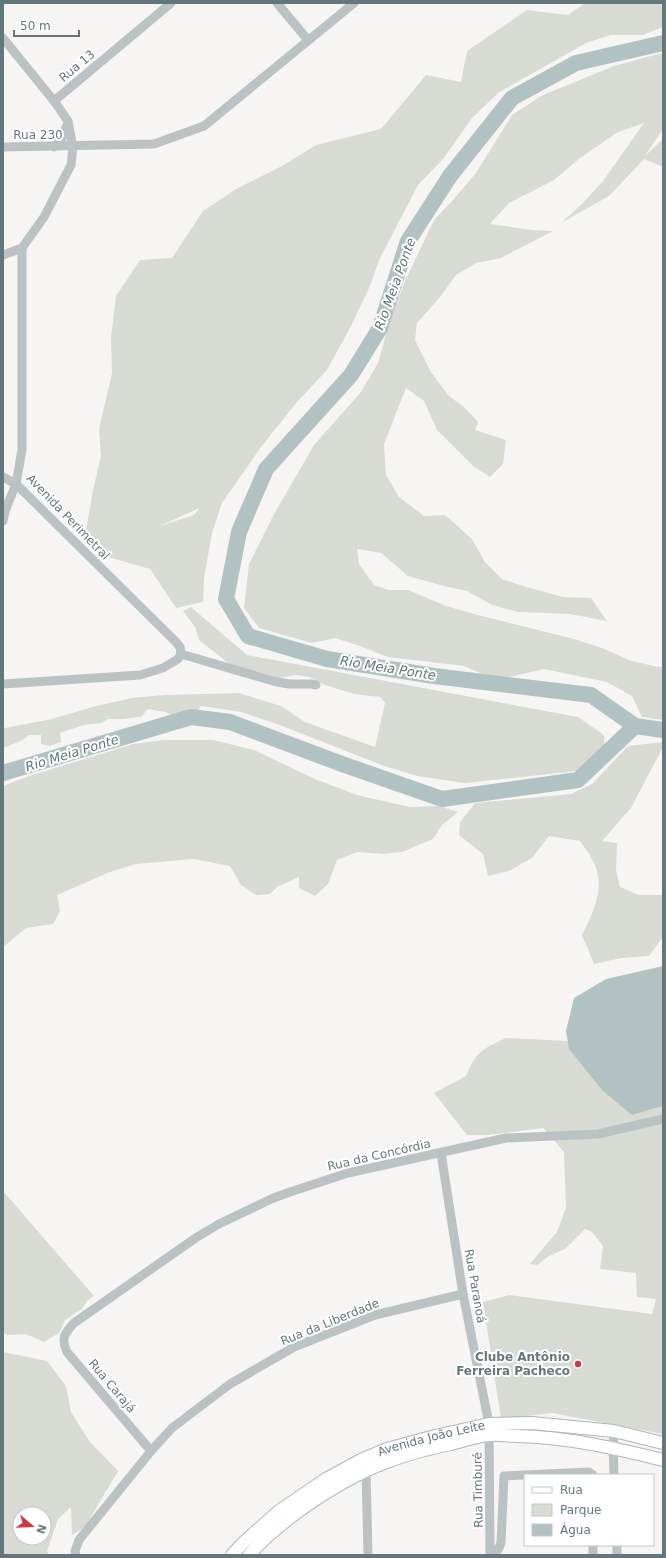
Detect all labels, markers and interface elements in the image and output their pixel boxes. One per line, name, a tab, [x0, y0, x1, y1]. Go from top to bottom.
scale bar	[14, 12, 79, 38]
text: 50 m	[20, 19, 51, 33]
street label: Rua 13	[56, 47, 98, 85]
street label: Rua 230	[13, 128, 63, 142]
water label: Rio Meia Ponte	[371, 236, 419, 332]
street label: Avenida Perimetral	[24, 471, 112, 563]
water label: Rio Meia Ponte	[339, 653, 437, 683]
water label: Rio Meia Ponte	[24, 732, 120, 774]
street label: Rua da Concórdia	[326, 1136, 432, 1174]
street label: Rua Paranoá	[462, 1248, 488, 1324]
street label: Rua da Liberdade	[279, 1296, 381, 1348]
place label: Clube Antônio Ferreira Pacheco	[456, 1350, 570, 1378]
street label: Rua Carajá	[86, 1356, 138, 1416]
marker: Clube Antônio Ferreira Pacheco	[573, 1359, 583, 1369]
street label: Avenida João Leite	[375, 1418, 486, 1459]
street label: Rua Timburé	[470, 1452, 486, 1528]
legend	[524, 1474, 654, 1546]
text: Rua	[560, 1483, 583, 1497]
text: Parque	[560, 1503, 601, 1517]
north arrow	[12, 1506, 52, 1546]
text: Água	[560, 1522, 591, 1537]
text: N	[33, 1523, 49, 1536]

